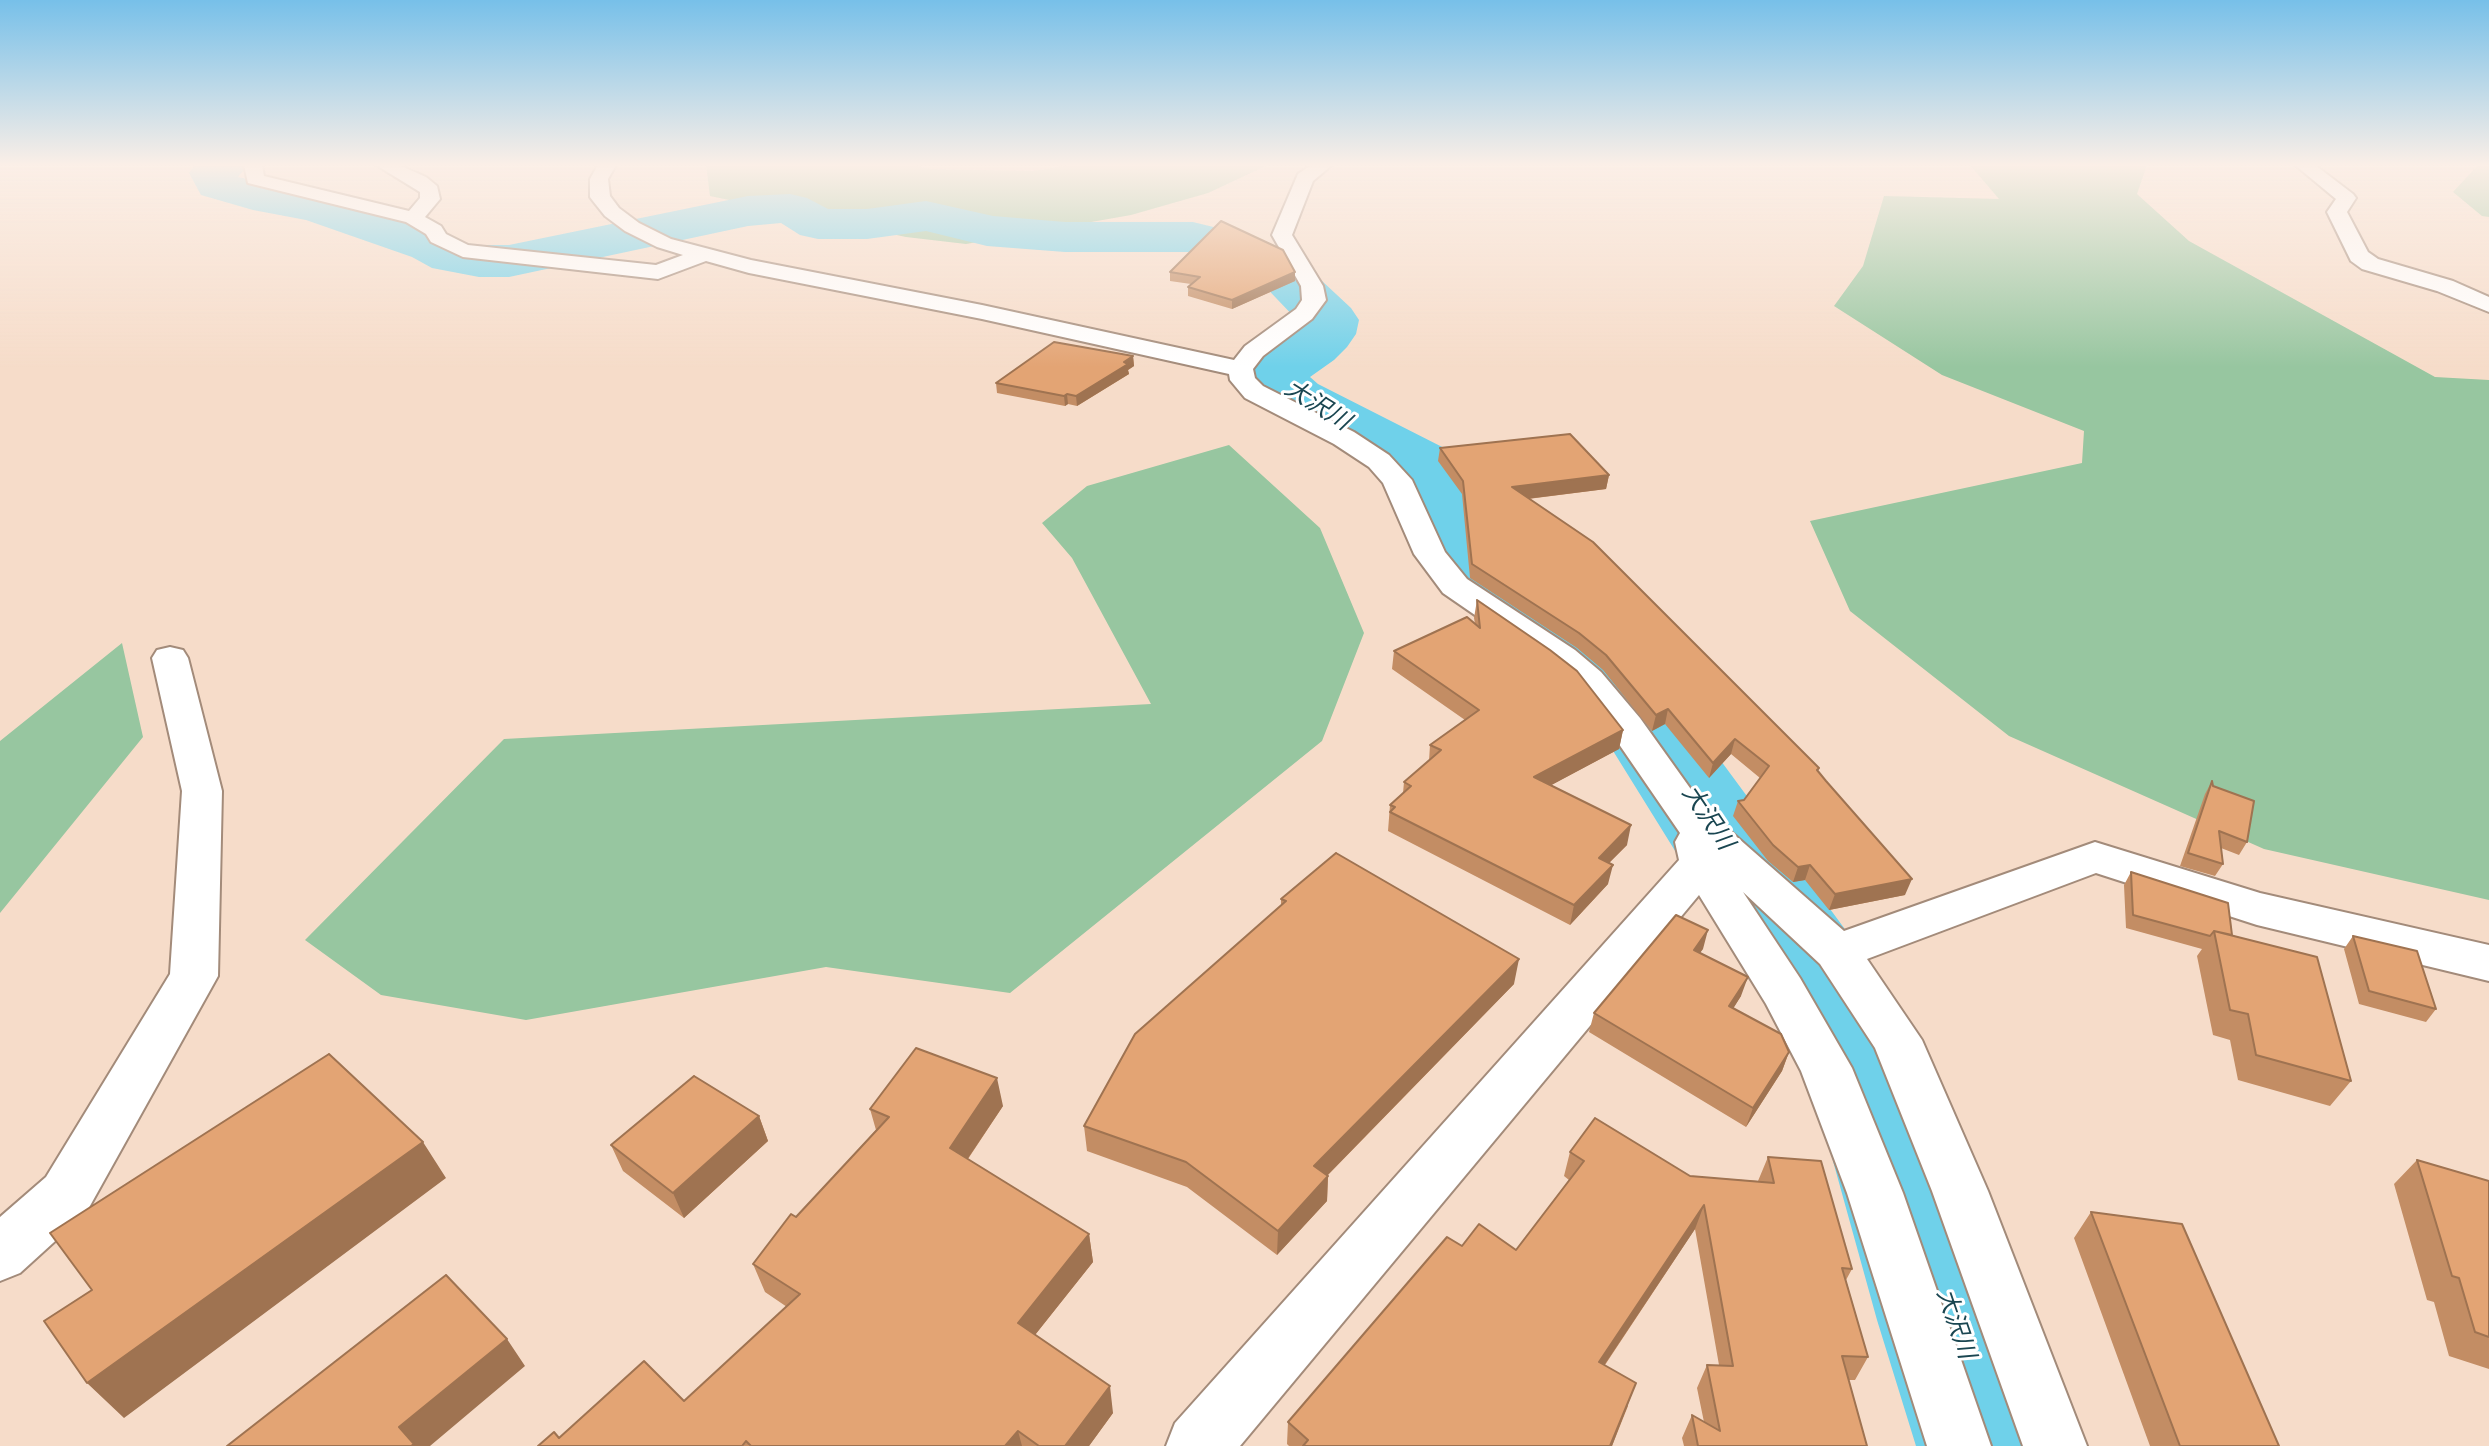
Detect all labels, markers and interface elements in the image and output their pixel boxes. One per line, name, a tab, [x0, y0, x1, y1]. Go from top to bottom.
water label: 大沢川	[1279, 375, 1355, 437]
water label: 大沢川	[1675, 780, 1739, 856]
water label: 大沢川	[1930, 1285, 1980, 1363]

